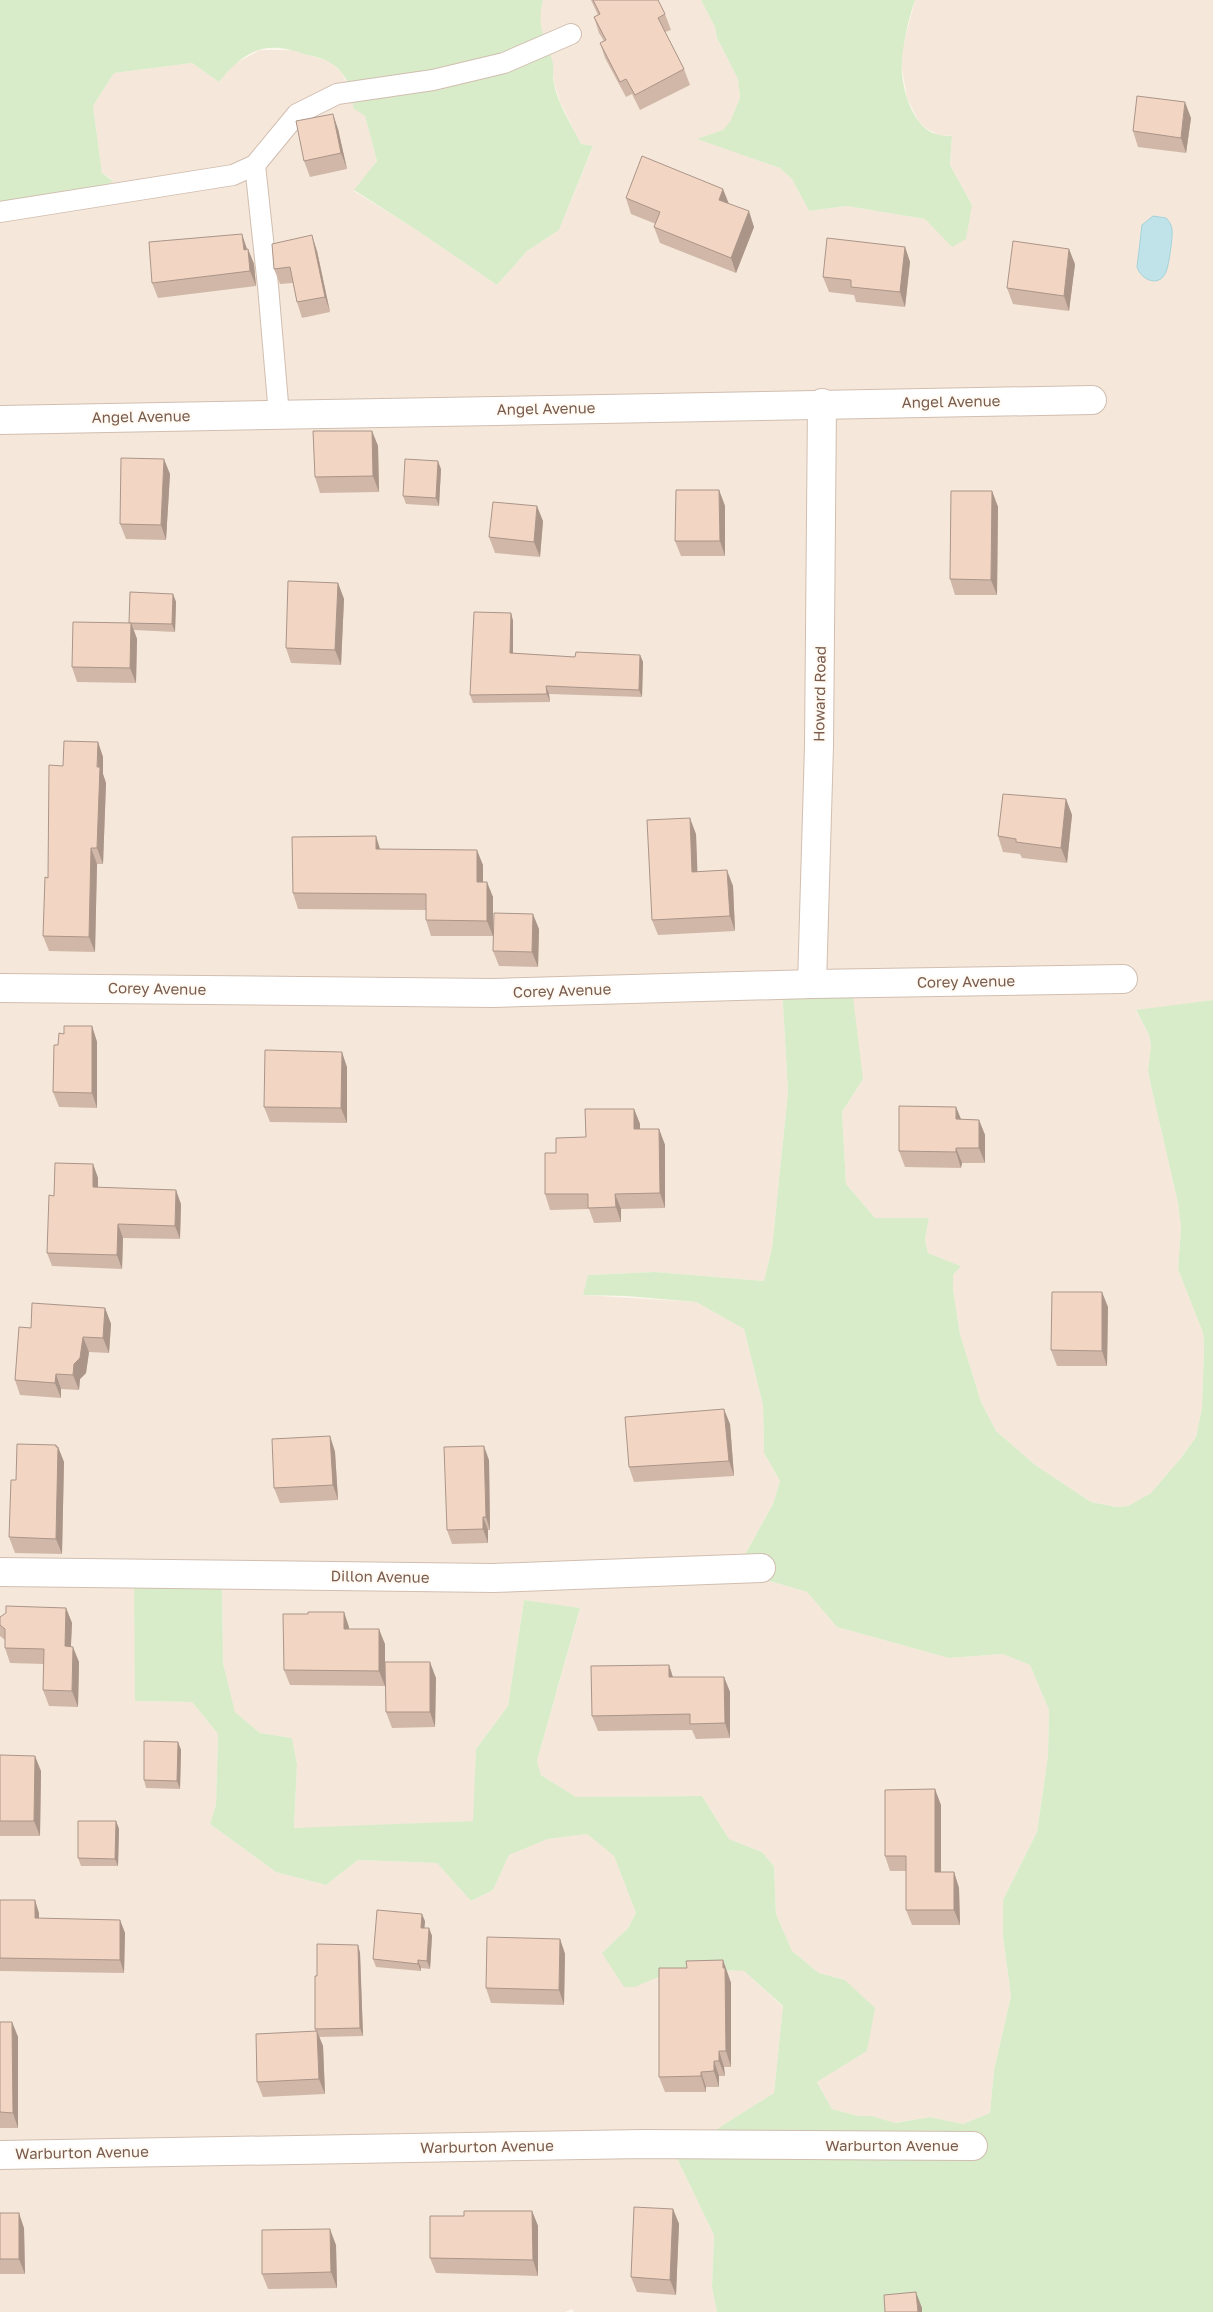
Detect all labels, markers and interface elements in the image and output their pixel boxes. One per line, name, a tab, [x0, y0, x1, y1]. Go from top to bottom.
street label: Angel Avenue	[901, 391, 1001, 411]
street label: Angel Avenue	[496, 398, 596, 418]
street label: Angel Avenue	[91, 406, 191, 426]
street label: Howard Road	[809, 646, 829, 742]
street label: Corey Avenue	[917, 971, 1016, 991]
street label: Corey Avenue	[108, 978, 207, 998]
street label: Corey Avenue	[512, 979, 612, 1001]
street label: Dillon Avenue	[330, 1566, 430, 1586]
street label: Warburton Avenue	[420, 2136, 554, 2156]
street label: Warburton Avenue	[825, 2136, 959, 2154]
street label: Warburton Avenue	[15, 2142, 149, 2162]

